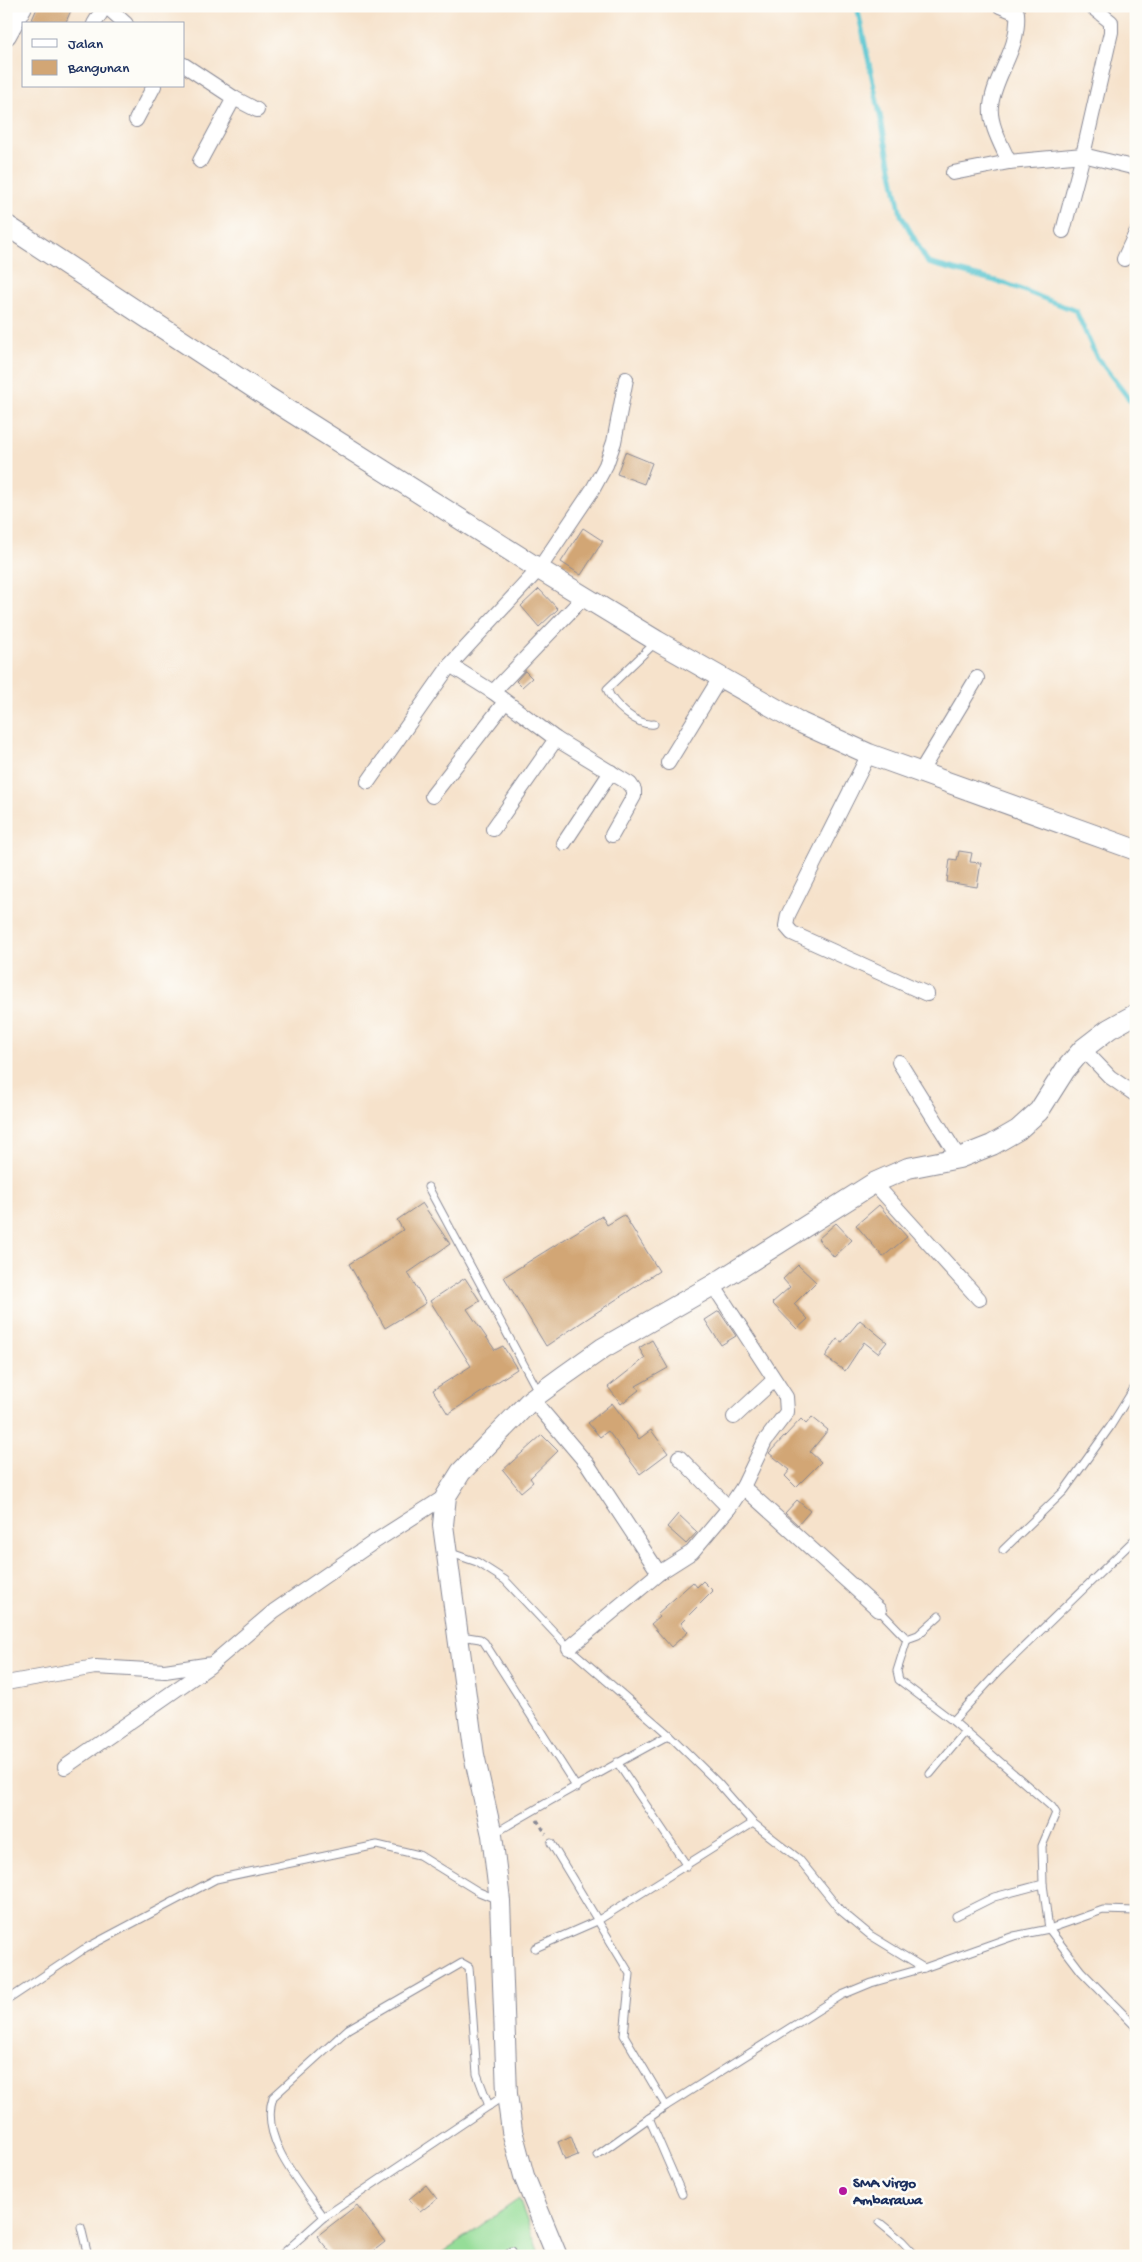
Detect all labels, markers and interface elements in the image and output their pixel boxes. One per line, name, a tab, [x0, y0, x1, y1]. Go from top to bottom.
legend	[22, 22, 185, 88]
text: Jalan	[68, 36, 103, 54]
text: Bangunan	[67, 60, 129, 78]
place label: SMA Virgo Ambarawa	[852, 2175, 923, 2210]
marker: SMA Virgo Ambarawa	[837, 2185, 849, 2197]

